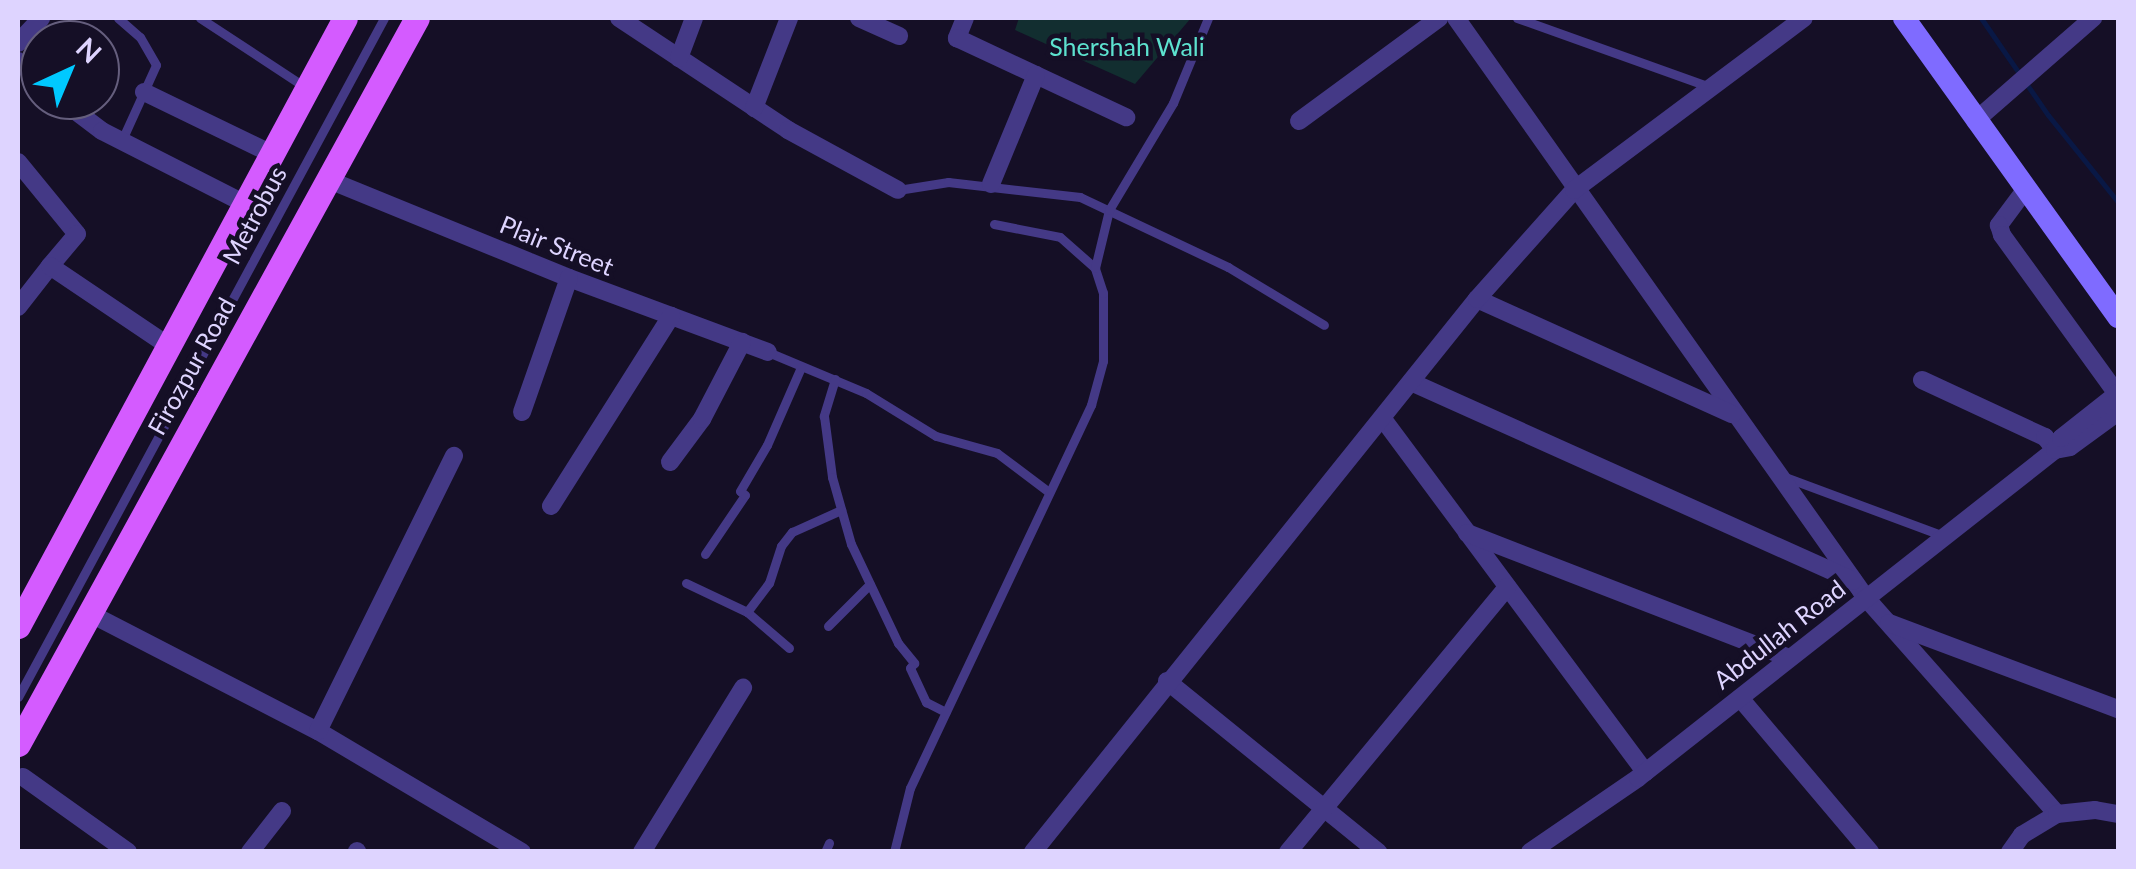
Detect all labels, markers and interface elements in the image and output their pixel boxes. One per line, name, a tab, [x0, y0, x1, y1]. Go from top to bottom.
north arrow	[20, 20, 120, 120]
text: N	[70, 30, 109, 70]
park label: Shershah Wali	[1049, 31, 1205, 61]
street label: Metrobus	[216, 161, 292, 269]
street label: Plair Street	[495, 209, 619, 281]
street label: Firozpur Road	[141, 292, 241, 440]
street label: Abdullah Road	[1707, 573, 1851, 695]

